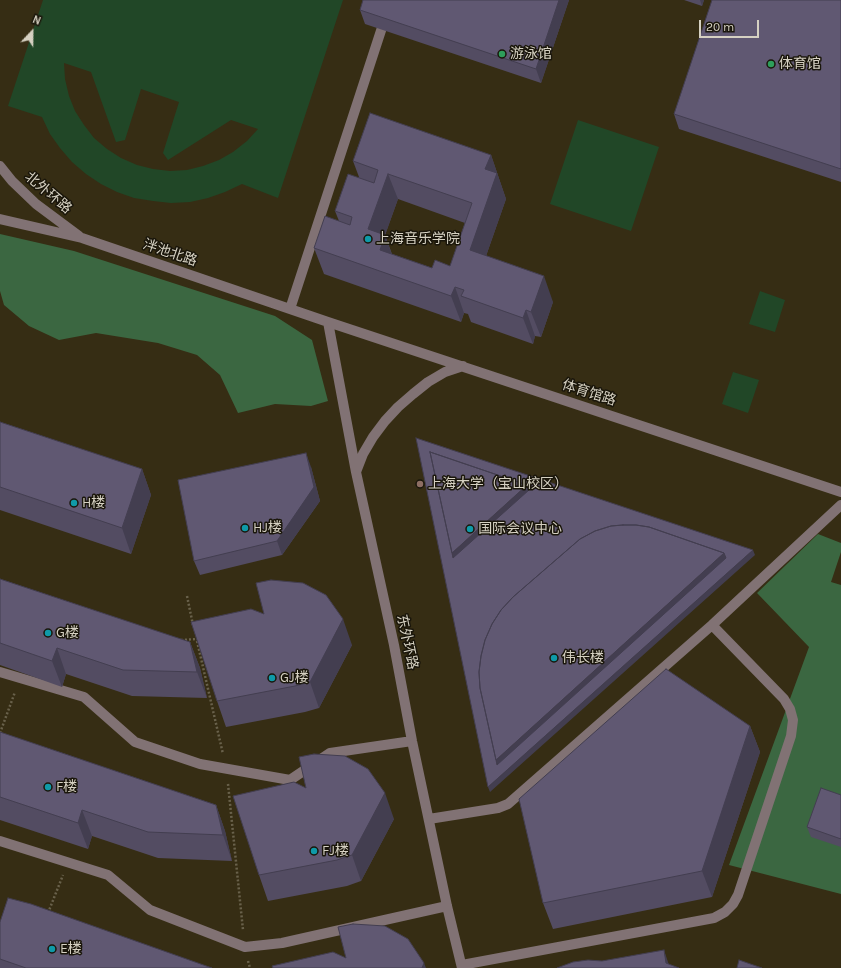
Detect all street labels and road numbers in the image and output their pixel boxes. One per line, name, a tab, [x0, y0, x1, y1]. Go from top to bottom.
street label: 北外环路	[21, 169, 75, 217]
street label: 泮池北路	[141, 236, 199, 270]
street label: 体育馆路	[560, 376, 618, 410]
street label: 东外环路	[393, 613, 421, 671]

